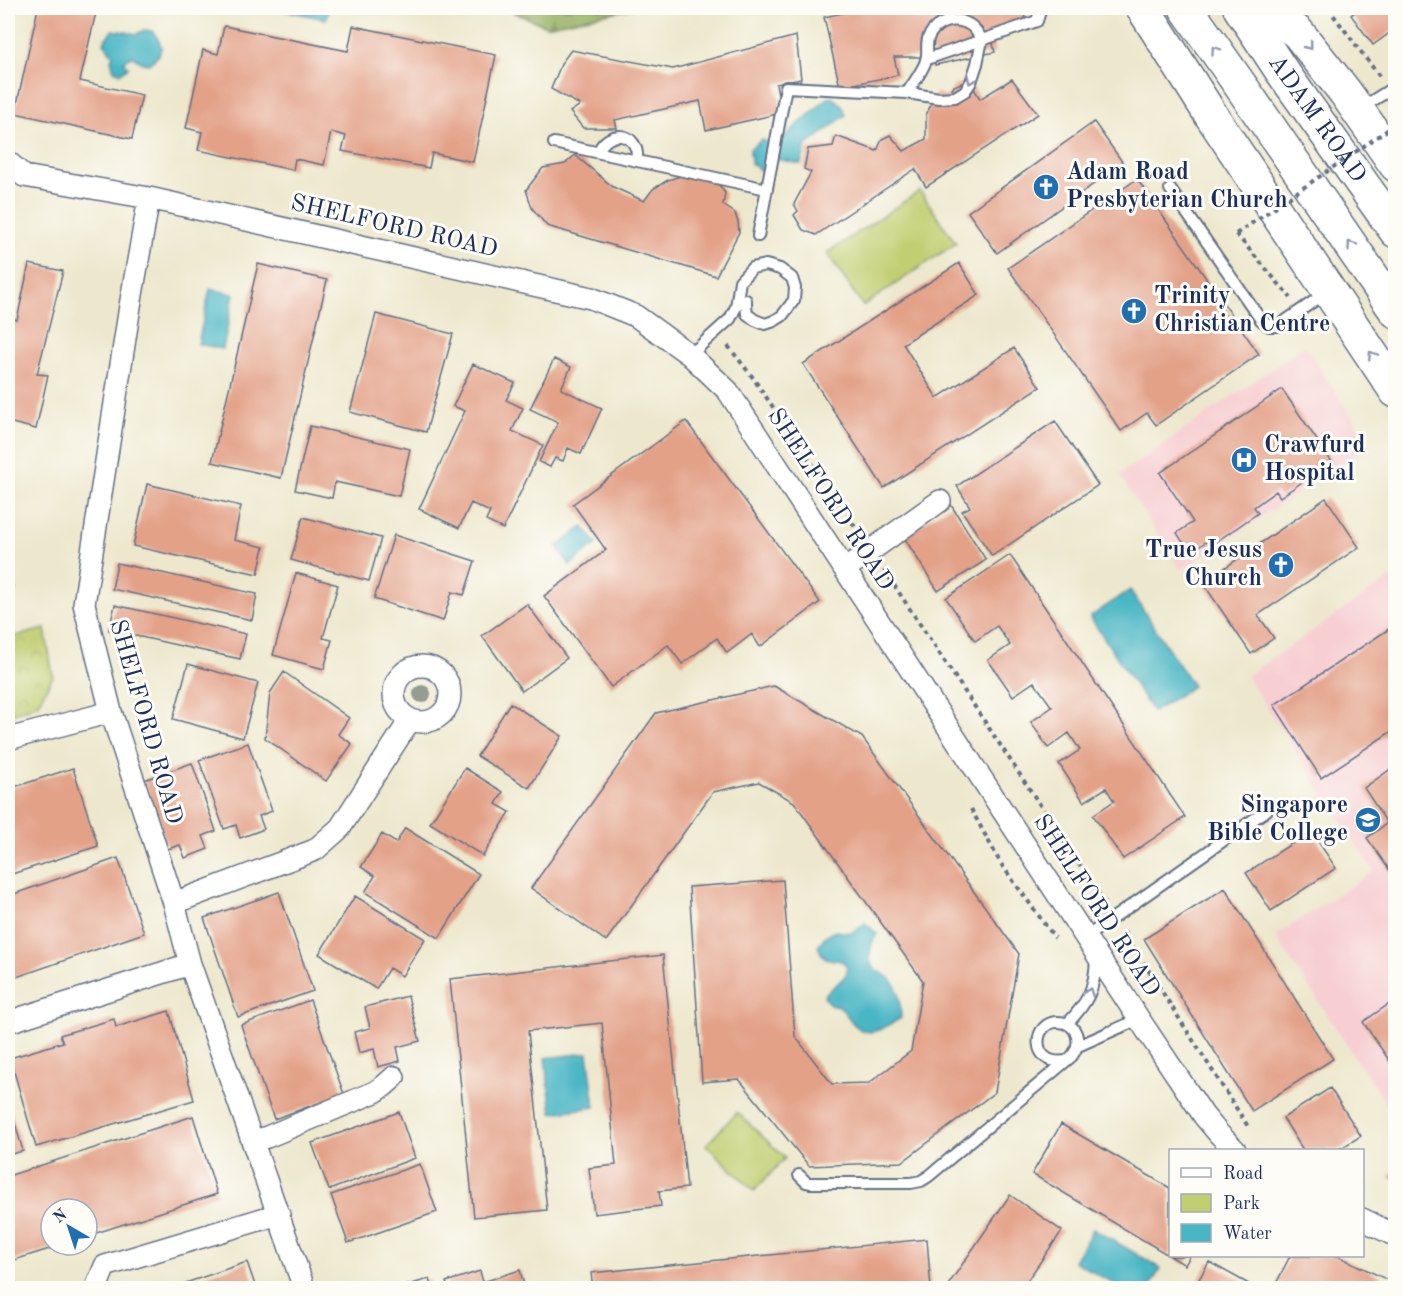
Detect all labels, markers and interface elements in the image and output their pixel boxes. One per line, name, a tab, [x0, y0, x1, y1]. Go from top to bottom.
one-way arrow	[1301, 40, 1312, 51]
one-way arrow	[1212, 45, 1223, 56]
street label: ADAM ROAD	[1263, 51, 1370, 188]
one-way arrow	[967, 73, 979, 84]
place label: Adam Road Presbyterian Church	[1066, 161, 1288, 213]
church icon: Adam Road Presbyterian Church	[1031, 172, 1061, 202]
street label: SHELFORD ROAD	[288, 191, 500, 263]
one-way arrow	[1347, 240, 1358, 251]
place label: Trinity Christian Centre	[1154, 285, 1330, 337]
church icon: Trinity Christian Centre	[1119, 296, 1149, 326]
one-way arrow	[1368, 351, 1379, 362]
street label: SHELFORD ROAD	[762, 405, 898, 595]
place label: Crawfurd Hospital	[1264, 434, 1366, 486]
hospital icon: Crawfurd Hospital	[1229, 445, 1259, 475]
place label: True Jesus Church	[1145, 539, 1262, 591]
church icon: True Jesus Church	[1266, 550, 1296, 580]
street label: SHELFORD ROAD	[104, 617, 186, 827]
place label: Singapore Bible College	[1207, 794, 1348, 846]
school or university icon: Singapore Bible College	[1353, 805, 1383, 835]
street label: SHELFORD ROAD	[1028, 811, 1164, 1001]
one-way arrow	[1082, 987, 1095, 997]
legend	[1169, 1149, 1364, 1257]
text: Road	[1223, 1165, 1263, 1183]
text: Park	[1223, 1195, 1260, 1213]
north arrow	[39, 1197, 99, 1257]
text: N	[51, 1206, 71, 1227]
text: Water	[1223, 1225, 1272, 1243]

